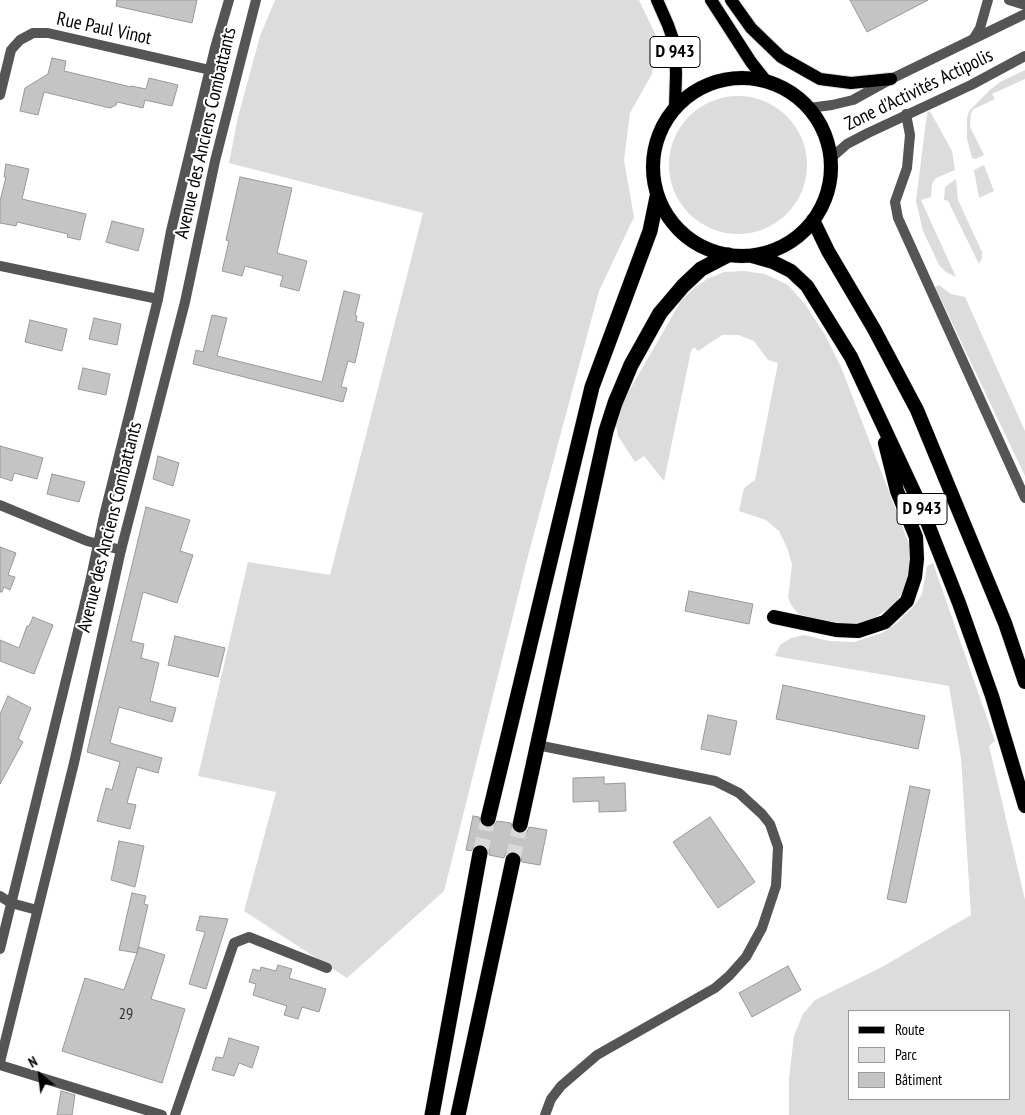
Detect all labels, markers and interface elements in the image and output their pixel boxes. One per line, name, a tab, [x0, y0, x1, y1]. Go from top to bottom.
street label: Rue Paul Vinot	[55, 8, 153, 50]
street label: Avenue des Anciens Combattants	[171, 25, 241, 241]
road number: D 943	[650, 36, 700, 68]
street label: Zone d'Activités Actipolis	[841, 44, 997, 136]
street label: Avenue des Anciens Combattants	[73, 419, 147, 635]
road number: D 943	[897, 494, 947, 524]
house number: 29	[119, 1004, 133, 1024]
legend	[848, 1010, 1010, 1100]
text: Route	[895, 1020, 925, 1039]
text: Parc	[895, 1045, 917, 1064]
north arrow	[15, 1050, 65, 1100]
text: N	[25, 1052, 40, 1072]
text: Bâtiment	[895, 1070, 942, 1089]

